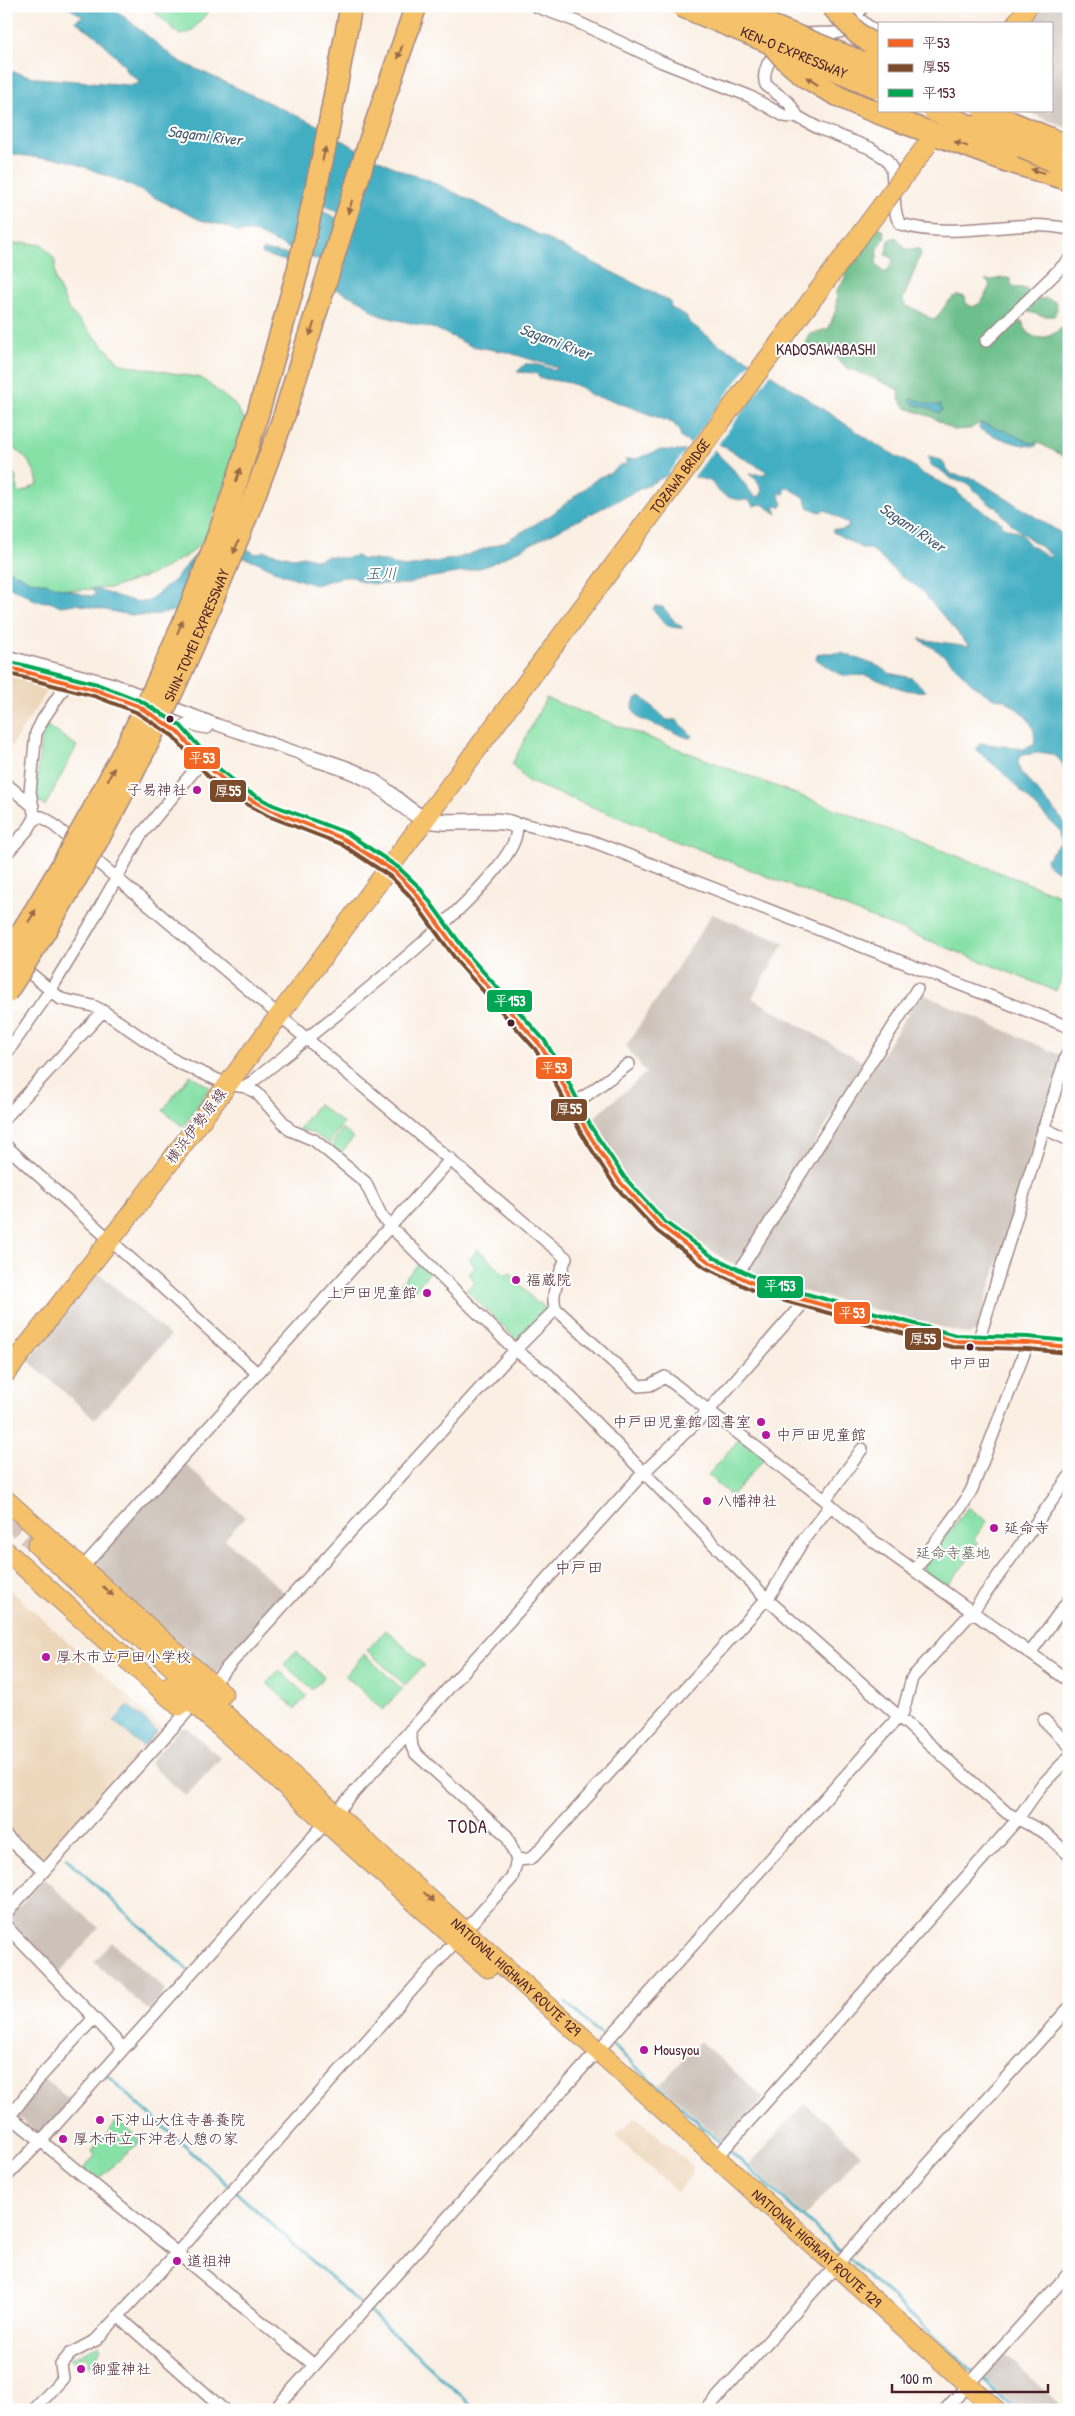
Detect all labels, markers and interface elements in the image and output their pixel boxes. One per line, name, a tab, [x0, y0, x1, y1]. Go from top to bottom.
street label: KEN-O EXPRESSWAY	[737, 21, 851, 84]
legend	[878, 22, 1052, 112]
text: 平53	[922, 32, 950, 53]
one-way arrow	[396, 45, 403, 60]
text: 厚55	[922, 56, 950, 77]
one-way arrow	[805, 76, 819, 86]
text: 平153	[922, 82, 956, 103]
water label: Sagami River	[166, 120, 245, 151]
one-way arrow	[953, 140, 968, 148]
one-way arrow	[320, 146, 328, 161]
one-way arrow	[1030, 167, 1045, 175]
one-way arrow	[345, 200, 353, 215]
water label: Sagami River	[517, 317, 597, 365]
one-way arrow	[308, 322, 316, 337]
district label: KADOSAWABASHI	[776, 338, 876, 360]
street label: TOZAWA BRIDGE	[645, 434, 715, 518]
one-way arrow	[235, 467, 243, 482]
water label: Sagami River	[876, 497, 952, 558]
one-way arrow	[232, 540, 240, 555]
water label: 玉川	[365, 562, 397, 584]
street label: SHIN-TOMEI EXPRESSWAY	[158, 565, 235, 705]
one-way arrow	[177, 620, 185, 634]
unlabelled marker	[165, 714, 175, 724]
line badge: 平53	[183, 746, 221, 770]
text: 平53	[189, 748, 216, 767]
one-way arrow	[107, 767, 115, 781]
place label: 子易神社	[127, 779, 187, 800]
line badge: 厚55	[209, 779, 247, 803]
text: 厚55	[215, 781, 241, 800]
marker: 子易神社	[191, 784, 203, 796]
one-way arrow	[27, 909, 36, 922]
line badge: 平153	[486, 989, 533, 1013]
text: 平153	[494, 991, 526, 1010]
unlabelled marker	[506, 1018, 516, 1028]
line badge: 平53	[535, 1056, 573, 1080]
text: 平53	[541, 1058, 568, 1077]
street label: 横浜伊勢原線	[160, 1083, 231, 1168]
line badge: 厚55	[550, 1098, 588, 1122]
text: 厚55	[556, 1099, 582, 1118]
place label: 福蔵院	[526, 1269, 571, 1290]
marker: 福蔵院	[510, 1274, 522, 1286]
line badge: 平153	[756, 1275, 804, 1299]
text: 平153	[764, 1276, 796, 1295]
place label: 上戸田児童館	[327, 1282, 417, 1303]
marker: 上戸田児童館	[421, 1287, 433, 1299]
line badge: 平53	[833, 1301, 871, 1325]
text: 平53	[839, 1303, 866, 1322]
line badge: 厚55	[904, 1327, 942, 1351]
text: 厚55	[910, 1329, 936, 1348]
marker: 中戸田	[965, 1342, 975, 1352]
place label: 中戸田	[949, 1353, 991, 1372]
place label: 中戸田児童館 図書室	[613, 1411, 751, 1432]
marker: 中戸田児童館 図書室	[755, 1416, 767, 1428]
place label: 中戸田児童館	[776, 1424, 866, 1445]
marker: 中戸田児童館	[760, 1429, 772, 1441]
place label: 八幡神社	[717, 1490, 777, 1511]
marker: 八幡神社	[701, 1495, 713, 1507]
place label: 延命寺	[1004, 1517, 1049, 1538]
marker: 延命寺	[988, 1522, 1000, 1534]
park label: 延命寺墓地	[915, 1542, 991, 1563]
district label: 中戸田	[555, 1556, 603, 1578]
one-way arrow	[101, 1585, 113, 1597]
place label: 厚木市立戸田小学校	[56, 1646, 191, 1667]
marker: 厚木市立戸田小学校	[40, 1651, 52, 1663]
district label: TODA	[448, 1814, 488, 1839]
one-way arrow	[423, 1891, 435, 1903]
street label: NATIONAL HIGHWAY ROUTE 129	[447, 1912, 586, 2041]
place label: Mousyou	[654, 2039, 699, 2060]
marker: Mousyou	[638, 2044, 650, 2056]
place label: 下沖山大住寺善養院	[110, 2109, 245, 2130]
marker: 下沖山大住寺善養院	[94, 2114, 106, 2126]
place label: 厚木市立下沖老人憩の家	[73, 2128, 238, 2149]
marker: 厚木市立下沖老人憩の家	[57, 2133, 69, 2145]
street label: NATIONAL HIGHWAY ROUTE 129	[747, 2184, 887, 2312]
place label: 道祖神	[187, 2250, 232, 2271]
marker: 道祖神	[171, 2255, 183, 2267]
place label: 御霊神社	[91, 2358, 151, 2379]
scale bar	[892, 2361, 1049, 2393]
marker: 御霊神社	[75, 2363, 87, 2375]
text: 100 m	[900, 2368, 933, 2389]

